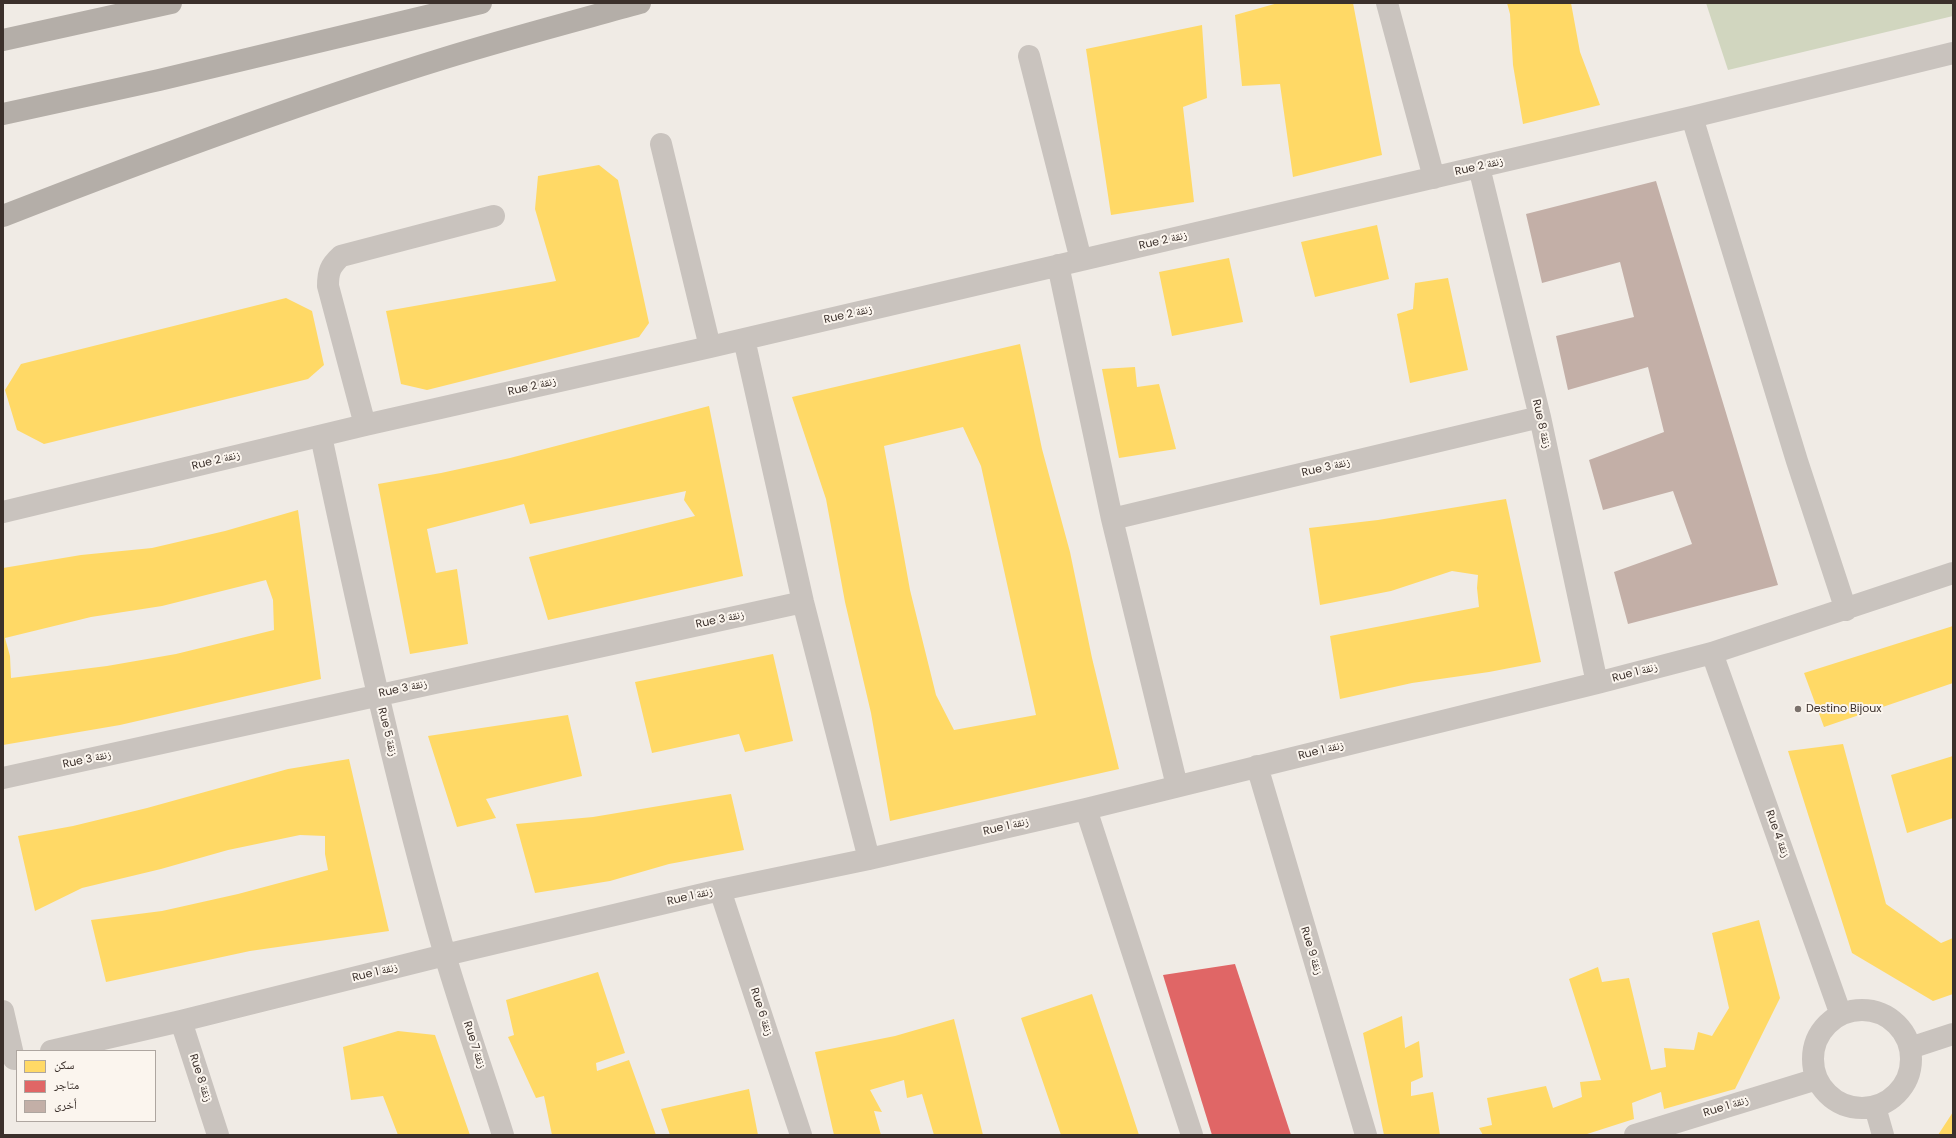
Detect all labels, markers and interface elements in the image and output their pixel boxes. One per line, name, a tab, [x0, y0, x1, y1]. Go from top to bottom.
street label: Rue 2 زنقة	[1454, 155, 1504, 179]
street label: Rue 2 زنقة	[1138, 229, 1188, 253]
street label: Rue 2 زنقة	[823, 303, 873, 327]
street label: Rue 2 زنقة	[507, 375, 557, 399]
street label: Rue 8 زنقة	[1529, 398, 1553, 450]
street label: Rue 2 زنقة	[191, 449, 241, 473]
street label: Rue 3 زنقة	[1300, 456, 1352, 480]
street label: Rue 3 زنقة	[694, 608, 746, 632]
street label: Rue 1 زنقة	[1611, 661, 1659, 685]
street label: Rue 3 زنقة	[377, 677, 429, 701]
place label: Destino Bijoux	[1806, 702, 1882, 716]
marker: Destino Bijoux	[1793, 704, 1803, 714]
street label: Rue 5 زنقة	[375, 706, 399, 758]
street label: Rue 1 زنقة	[1297, 739, 1345, 763]
street label: Rue 3 زنقة	[61, 748, 113, 772]
street label: Rue 4 زنقة	[1762, 808, 1792, 860]
street label: Rue 1 زنقة	[982, 815, 1030, 839]
street label: Rue 1 زنقة	[666, 885, 714, 909]
street label: Rue 9 زنقة	[1297, 925, 1325, 977]
street label: Rue 1 زنقة	[351, 961, 399, 985]
street label: Rue 6 زنقة	[747, 986, 775, 1038]
street label: Rue 7 زنقة	[460, 1020, 488, 1070]
legend	[16, 1050, 156, 1122]
street label: Rue 8 زنقة	[186, 1052, 214, 1104]
text: سكن	[54, 1056, 74, 1073]
text: متاجر	[54, 1076, 79, 1093]
street label: Rue 1 زنقة	[1702, 1094, 1750, 1120]
text: أخرى	[54, 1096, 77, 1113]

